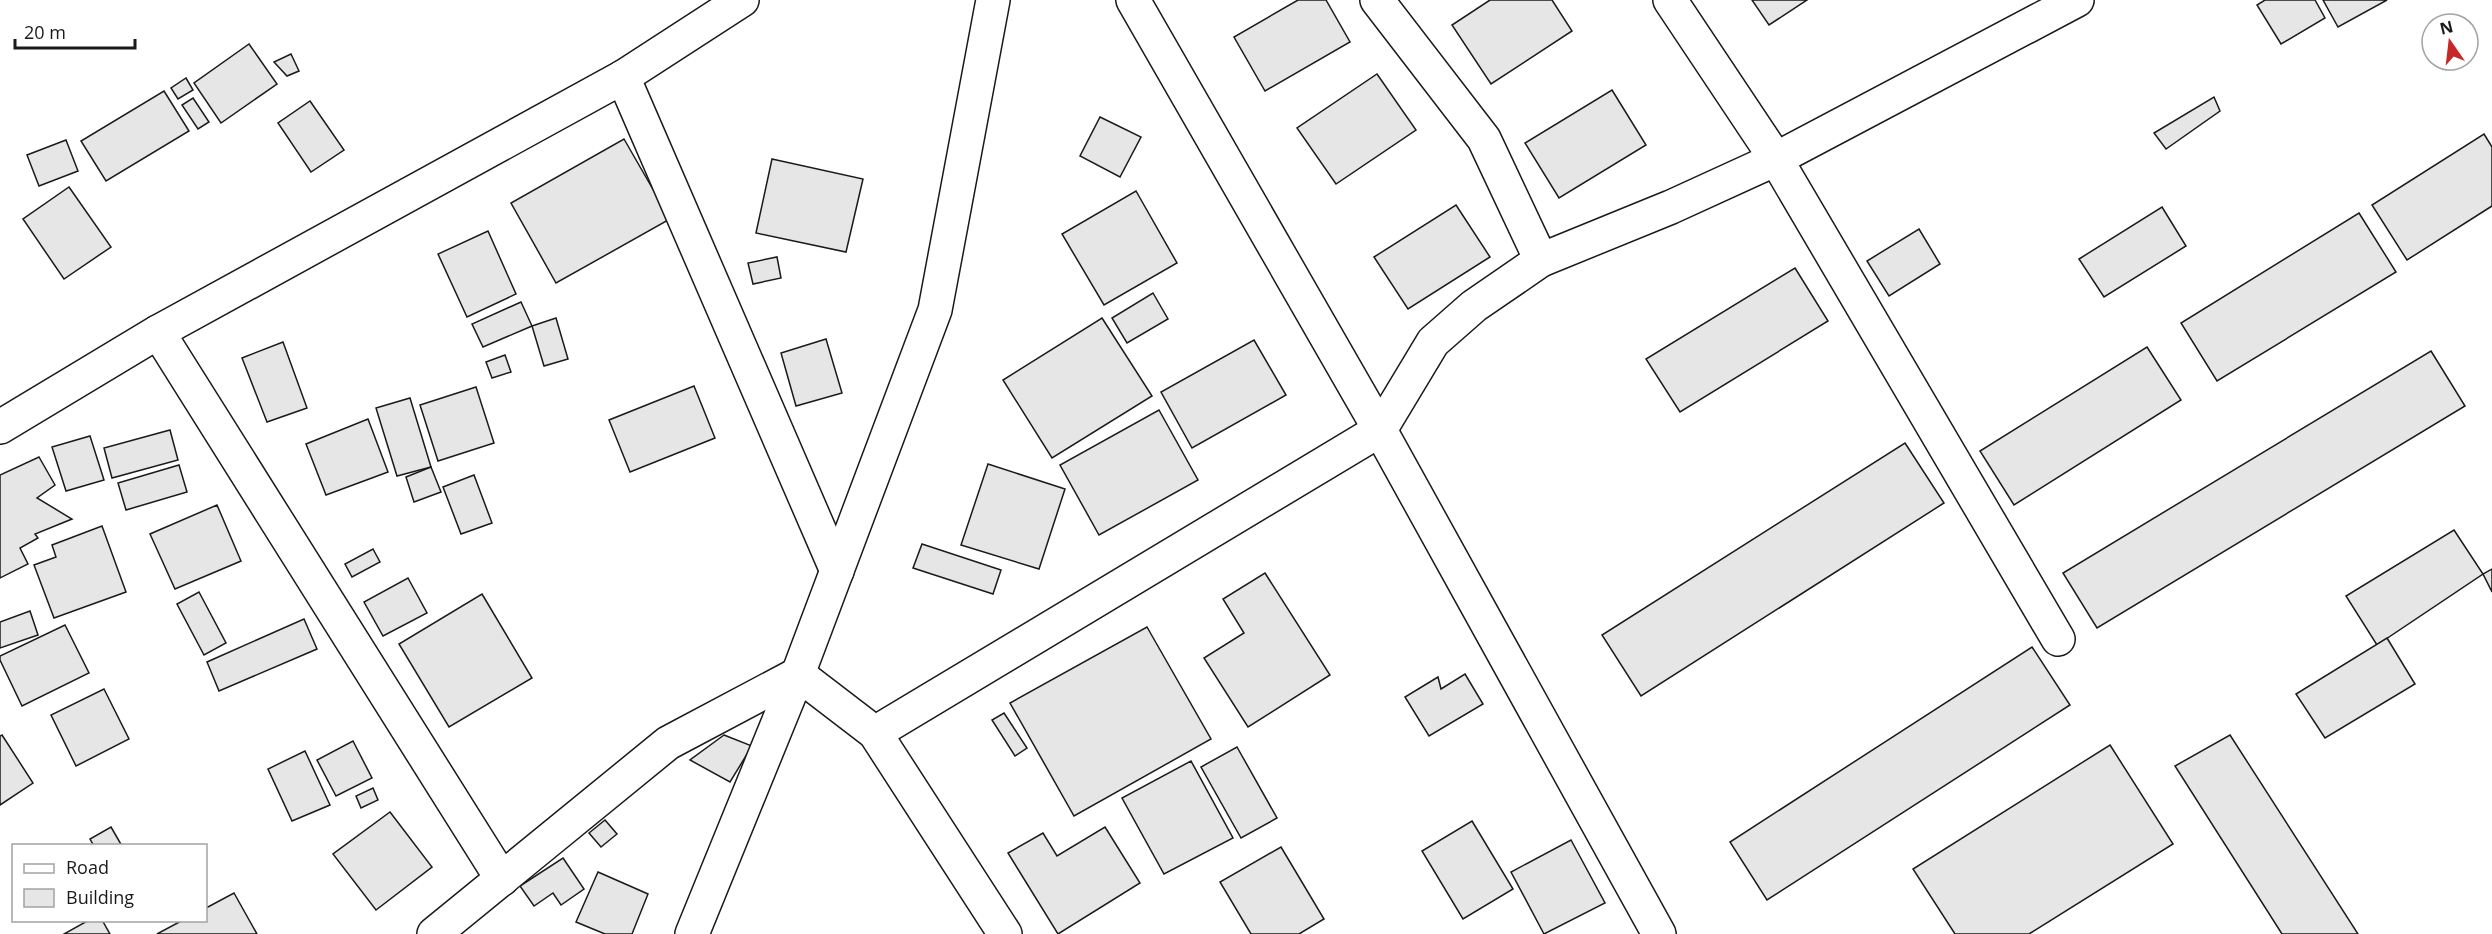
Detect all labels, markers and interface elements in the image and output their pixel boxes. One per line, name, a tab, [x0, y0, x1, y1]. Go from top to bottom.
scale bar	[15, 12, 135, 50]
north arrow	[2420, 12, 2480, 72]
text: N	[2437, 15, 2455, 40]
text: 20 m	[24, 20, 66, 44]
legend	[12, 844, 207, 922]
text: Road	[66, 855, 109, 879]
text: Building	[66, 885, 134, 909]

